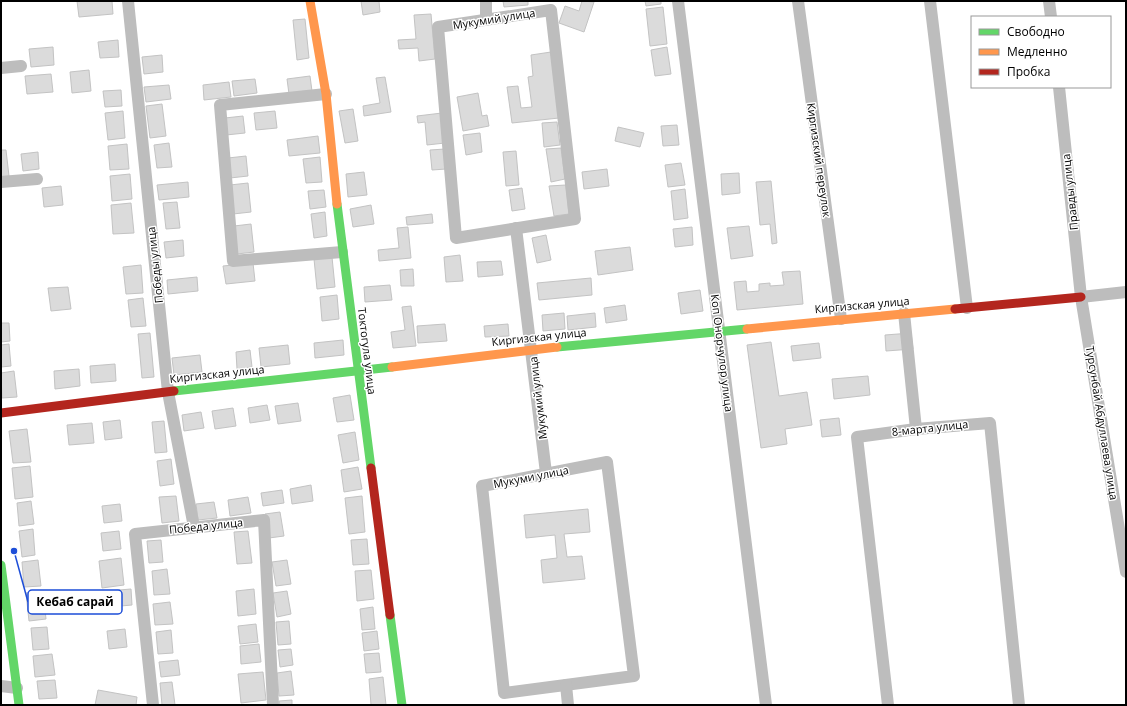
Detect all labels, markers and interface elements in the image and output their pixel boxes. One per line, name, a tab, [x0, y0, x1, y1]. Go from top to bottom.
street label: Мукумий улица	[452, 5, 536, 32]
legend	[971, 16, 1111, 88]
text: Свободно	[1007, 23, 1065, 40]
text: Медленно	[1007, 43, 1067, 60]
text: Пробка	[1007, 63, 1050, 80]
street label: Киргизский переулок	[804, 102, 835, 218]
street label: Правды улица	[1058, 153, 1081, 231]
street label: Победы улица	[143, 226, 166, 304]
street label: Коп Онорчулор улица	[708, 293, 737, 413]
street label: Киргизская улица	[814, 293, 910, 316]
street label: Токтогула улица	[355, 307, 380, 395]
street label: Киргизская улица	[491, 324, 587, 349]
street label: Турсунбай Абдуллаева улица	[1083, 345, 1122, 501]
street label: Мукумий улица	[525, 356, 550, 440]
street label: Киргизская улица	[169, 361, 265, 386]
street label: 8-марта улица	[891, 416, 969, 439]
street label: Мукуми улица	[492, 462, 570, 491]
street label: Победа улица	[168, 514, 244, 537]
callout: Кебаб сарай	[28, 590, 122, 614]
text: Кебаб сарай	[36, 593, 114, 610]

